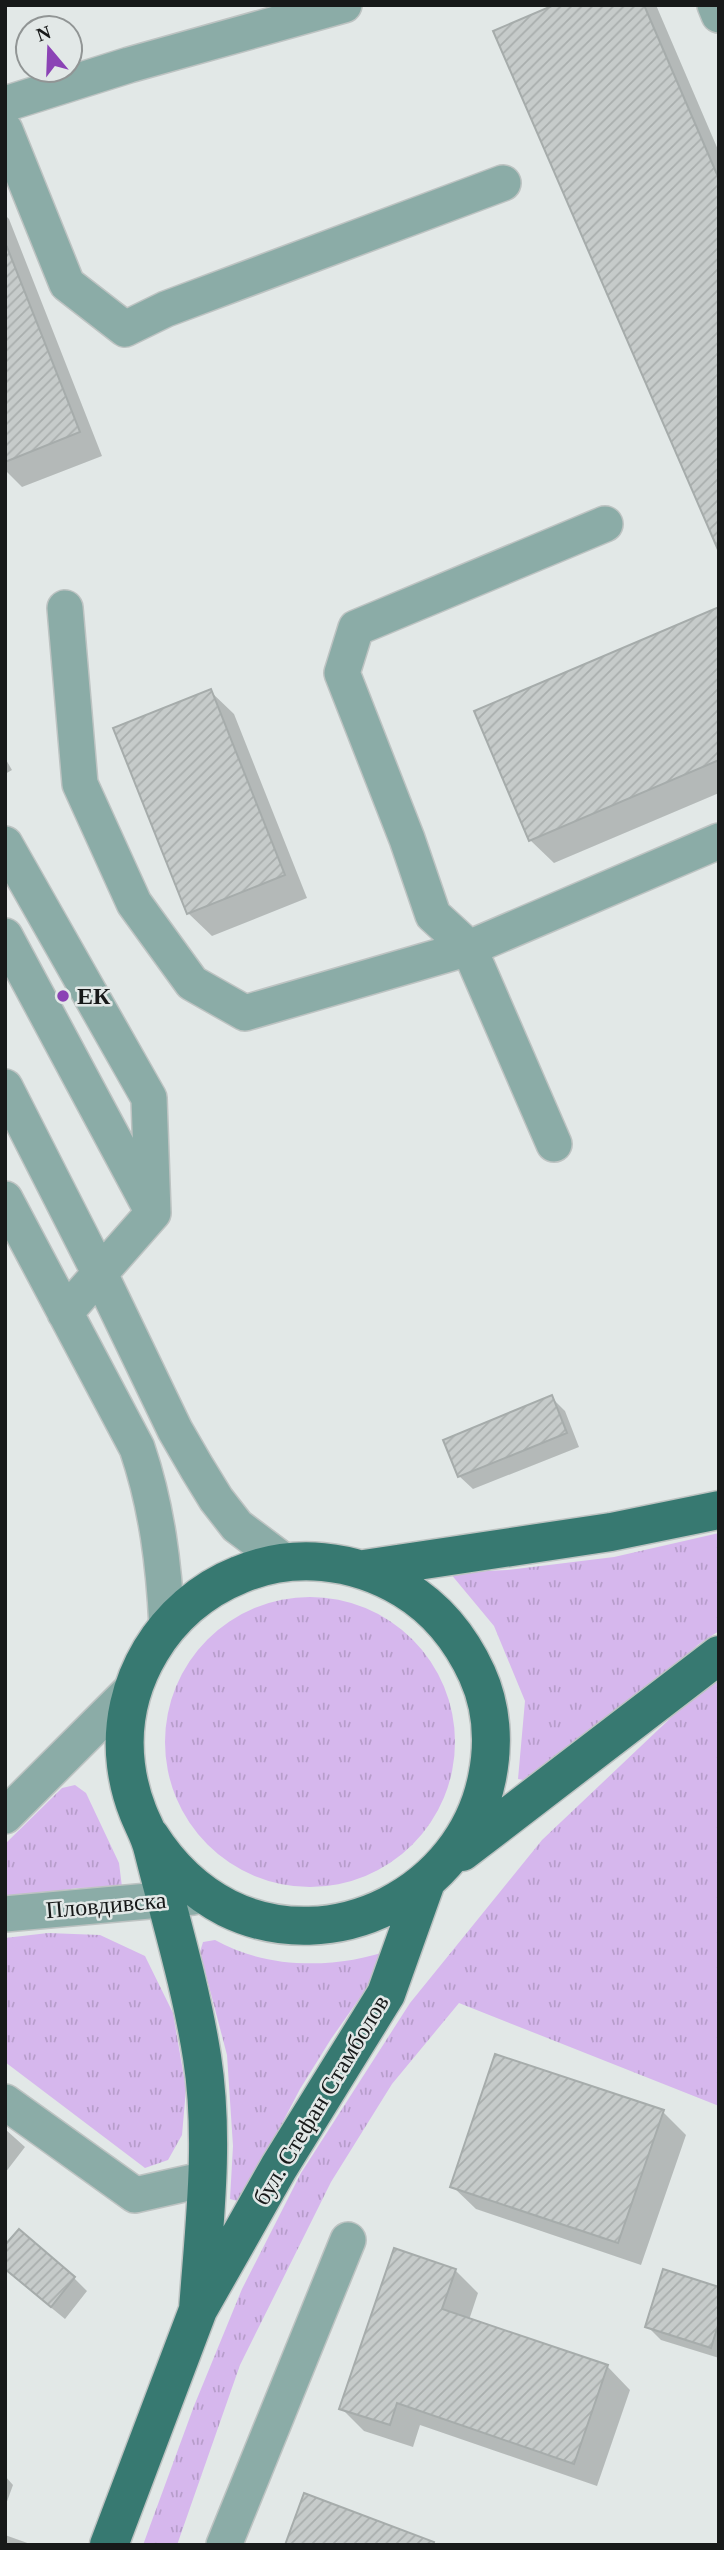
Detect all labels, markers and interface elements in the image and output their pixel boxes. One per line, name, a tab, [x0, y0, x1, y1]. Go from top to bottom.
north arrow	[14, 14, 84, 84]
text: N	[34, 21, 54, 46]
place label: ЕК	[77, 983, 111, 1009]
marker: ЕК	[55, 988, 71, 1004]
street label: Пловдивска	[45, 1887, 168, 1923]
street label: бул. Стефан Стамболов	[248, 1990, 394, 2210]

